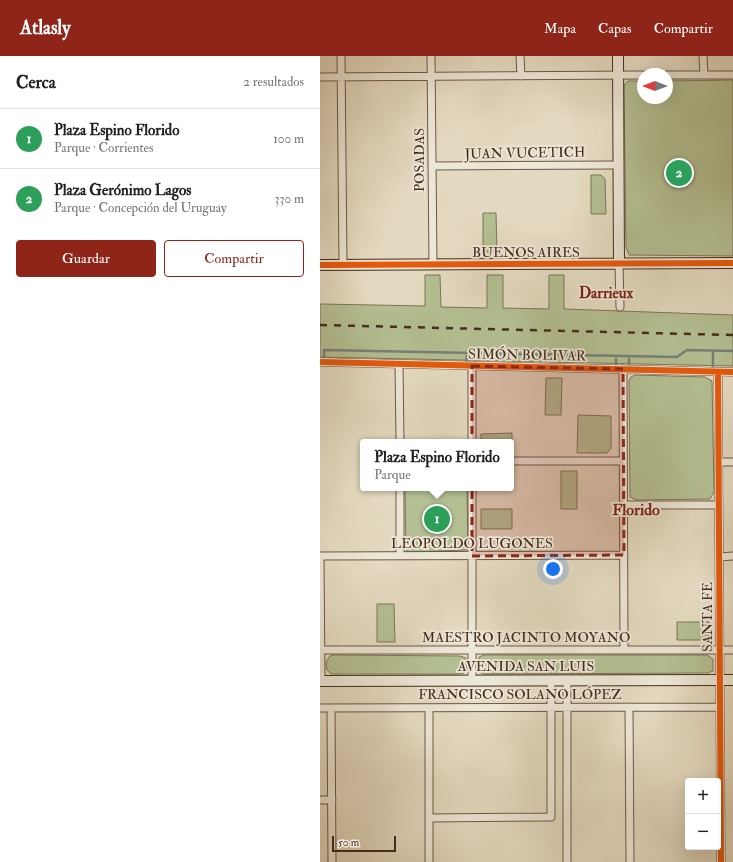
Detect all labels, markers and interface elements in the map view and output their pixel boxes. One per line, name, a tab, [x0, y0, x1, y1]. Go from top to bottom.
text: Atlasly	[20, 16, 71, 40]
text: Mapa	[544, 20, 576, 37]
text: Capas	[598, 20, 632, 37]
text: Compartir	[654, 20, 713, 37]
north arrow	[637, 68, 673, 104]
text: Cerca	[16, 72, 56, 93]
text: 2 resultados	[243, 74, 304, 90]
text: Plaza Espino Florido	[54, 121, 179, 140]
street label: POSADAS	[411, 128, 428, 192]
text: 1	[27, 131, 31, 147]
text: 100 m	[273, 131, 304, 147]
text: Parque · Corrientes	[54, 140, 154, 156]
street label: JUAN VUCETICH	[463, 143, 586, 163]
pin: 2	[666, 158, 692, 188]
text: Plaza Gerónimo Lagos	[54, 181, 191, 200]
text: 2	[26, 191, 32, 207]
text: 330 m	[275, 191, 304, 207]
text: Parque · Concepción del Uruguay	[54, 200, 227, 216]
button: Guardar	[16, 240, 156, 277]
button: Compartir	[164, 240, 304, 277]
street label: BUENOS AIRES	[472, 244, 580, 261]
district label: Darrieux	[579, 284, 633, 303]
street label: SIMÓN BOLIVAR	[468, 345, 587, 365]
popup	[360, 439, 514, 491]
text: Plaza Espino Florido	[374, 448, 500, 467]
text: Parque	[374, 467, 411, 483]
district label: Florido	[612, 500, 660, 520]
pin: 1	[424, 504, 450, 534]
street label: LEOPOLDO LUGONES	[391, 535, 553, 552]
your location	[543, 559, 563, 579]
street label: SANTA FE	[699, 582, 716, 652]
street label: MAESTRO JACINTO MOYANO	[422, 629, 630, 646]
street label: AVENIDA SAN LUIS	[457, 658, 594, 675]
street label: FRANCISCO SOLANO LÓPEZ	[418, 686, 622, 703]
map controls	[685, 778, 721, 850]
button: +	[685, 778, 721, 814]
button: −	[685, 814, 721, 850]
scale bar	[332, 834, 396, 853]
text: 50 m	[338, 836, 359, 849]

